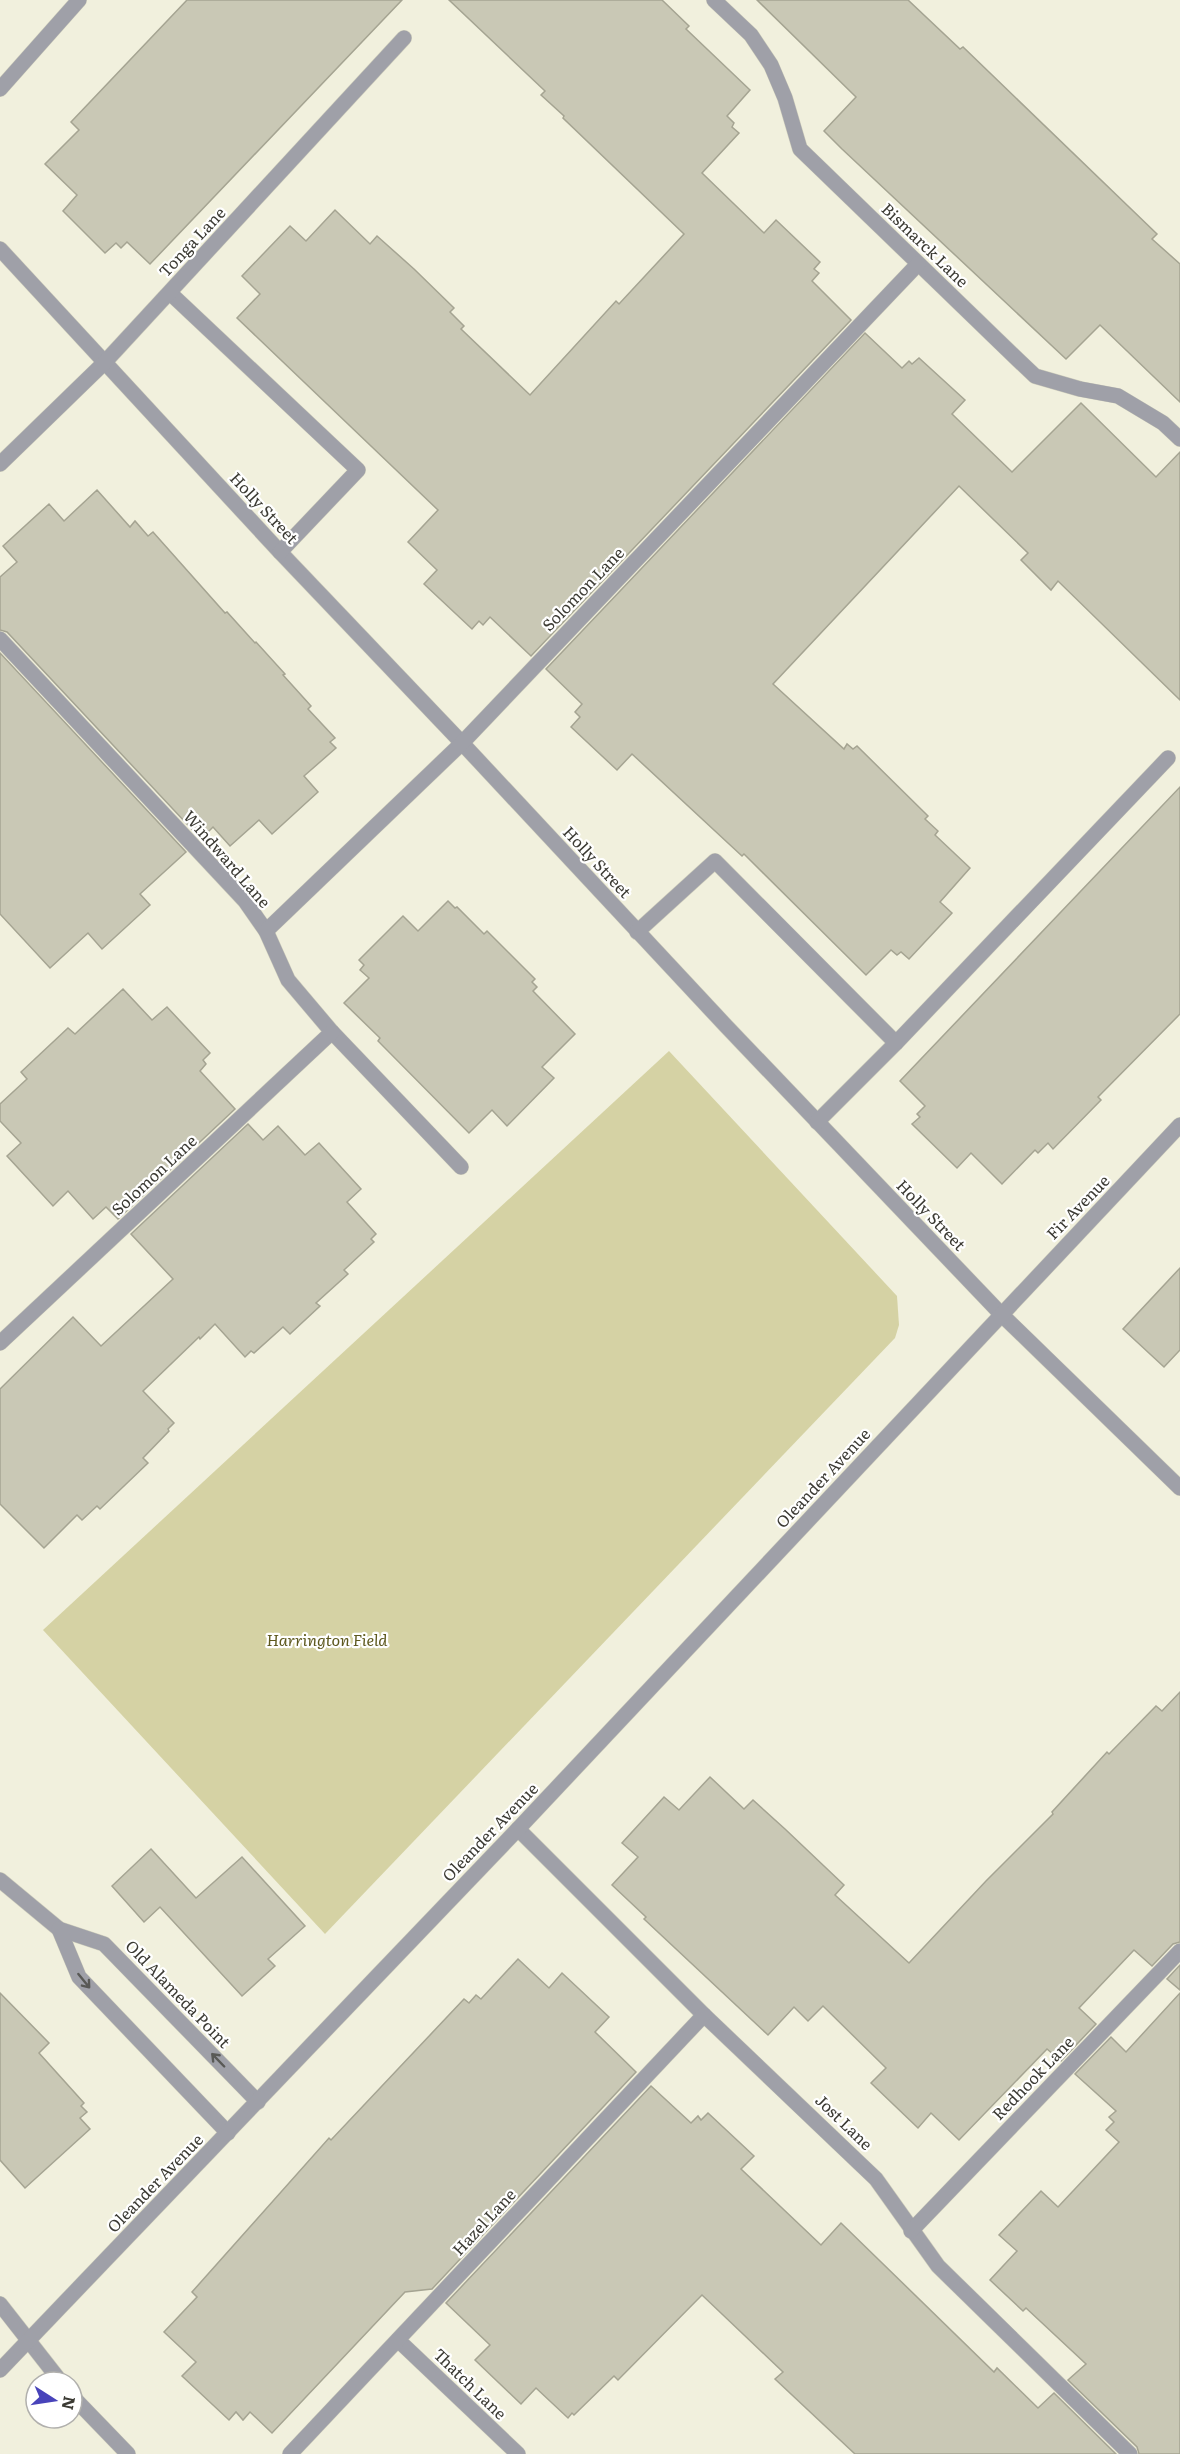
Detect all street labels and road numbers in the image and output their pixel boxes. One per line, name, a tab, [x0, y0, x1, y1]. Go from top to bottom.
street label: Bismarck Lane	[877, 196, 975, 292]
street label: Tonga Lane	[152, 201, 230, 282]
street label: Holly Street	[225, 466, 305, 549]
street label: Solomon Lane	[536, 541, 629, 636]
street label: Windward Lane	[179, 804, 277, 912]
street label: Holly Street	[558, 820, 638, 903]
street label: Solomon Lane	[105, 1128, 201, 1220]
street label: Fir Avenue	[1040, 1168, 1114, 1244]
street label: Holly Street	[892, 1173, 972, 1256]
street label: Oleander Avenue	[769, 1422, 875, 1533]
street label: Oleander Avenue	[436, 1777, 543, 1886]
street label: Old Alameda Point	[121, 1934, 237, 2053]
street label: Redhook Lane	[986, 2030, 1079, 2125]
street label: Jost Lane	[811, 2088, 879, 2155]
street label: Oleander Avenue	[101, 2128, 208, 2237]
street label: Hazel Lane	[446, 2182, 521, 2260]
street label: Thatch Lane	[429, 2342, 513, 2424]

